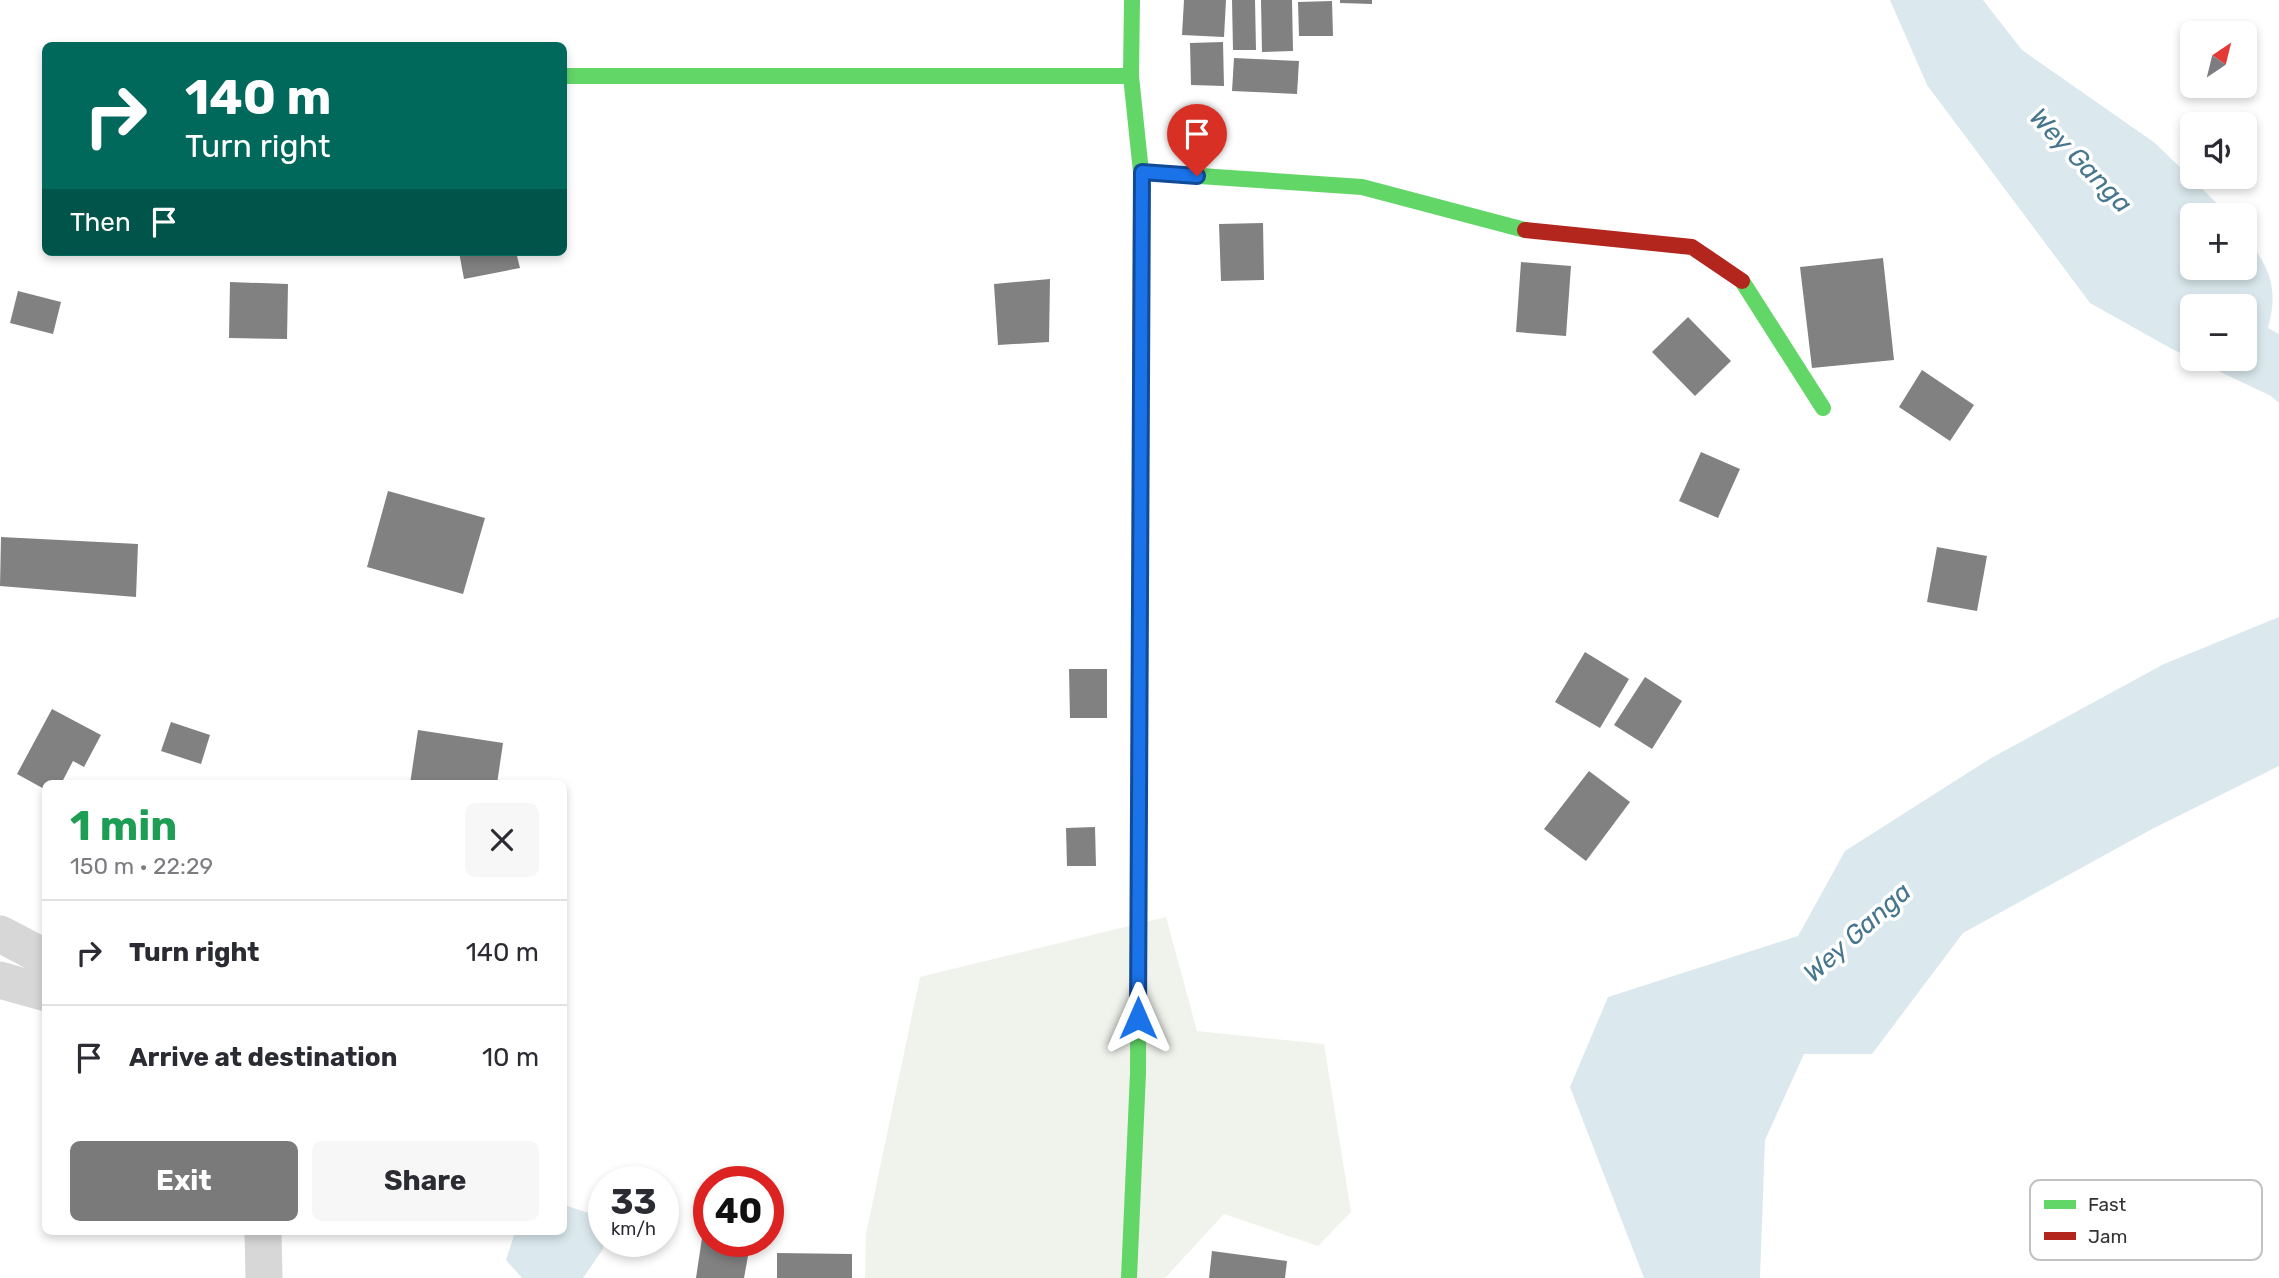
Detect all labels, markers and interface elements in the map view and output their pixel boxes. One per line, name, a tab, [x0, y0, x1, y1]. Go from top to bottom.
north arrow	[2180, 21, 2258, 98]
map controls	[2180, 21, 2257, 371]
text: 140 m	[185, 68, 331, 126]
icon: right	[70, 70, 161, 161]
water label: Wey Ganga	[2023, 101, 2138, 219]
pin	[1167, 104, 1227, 176]
button: sound	[2180, 112, 2257, 189]
icon: arrive	[1178, 115, 1216, 153]
text: Turn right	[185, 127, 330, 165]
icon: arrive	[145, 203, 183, 241]
button: +	[2180, 203, 2257, 280]
text: Then	[70, 207, 131, 238]
button: −	[2180, 294, 2257, 371]
text: 1 min	[70, 801, 177, 851]
button: close	[465, 803, 539, 877]
text: 150 m · 22:29	[70, 852, 213, 880]
water label: Wey Ganga	[1797, 876, 1917, 989]
icon: right	[70, 934, 108, 972]
text: Turn right	[129, 937, 259, 968]
text: 140 m	[466, 937, 539, 968]
position arrow	[1101, 981, 1175, 1055]
icon: arrive	[70, 1039, 108, 1077]
text: Arrive at destination	[129, 1042, 397, 1073]
text: 10 m	[482, 1042, 539, 1073]
button: Exit	[70, 1141, 298, 1221]
button: Share	[312, 1141, 539, 1221]
speed limit sign: 40	[693, 1166, 784, 1257]
legend	[2030, 1180, 2262, 1260]
text: 33	[610, 1181, 657, 1223]
text: Fast	[2088, 1193, 2127, 1216]
text: km/h	[611, 1218, 656, 1240]
text: Jam	[2088, 1225, 2127, 1248]

